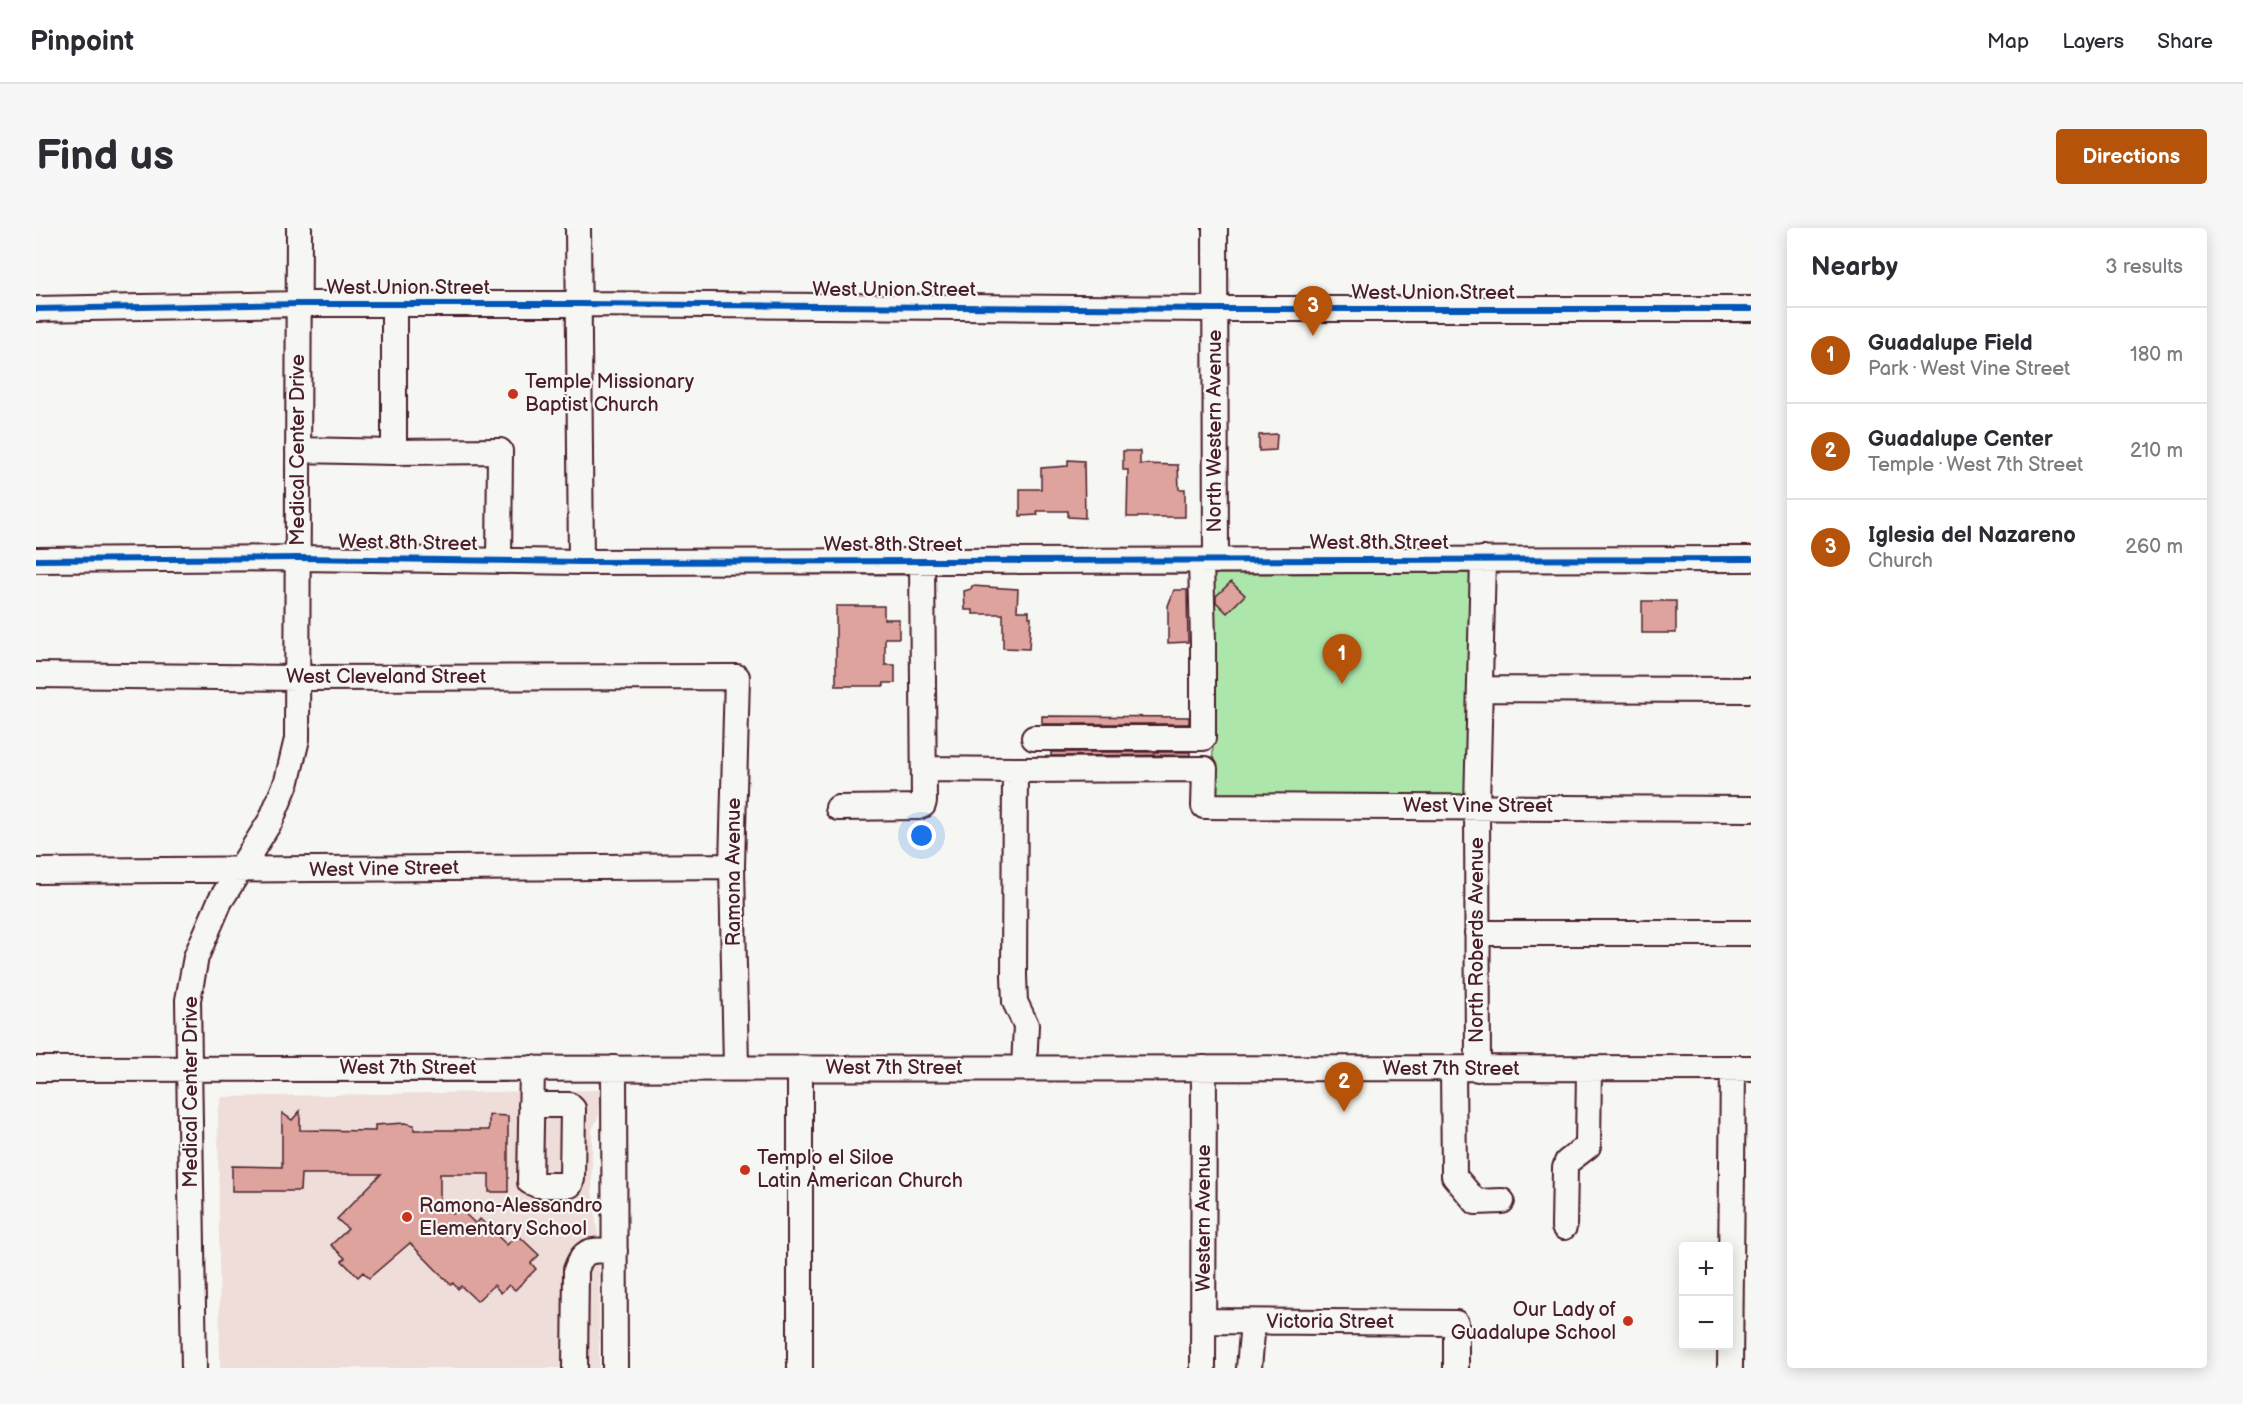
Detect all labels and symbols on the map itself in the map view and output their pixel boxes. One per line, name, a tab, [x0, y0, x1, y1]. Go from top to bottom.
street label: West Union Street	[326, 276, 490, 300]
street label: West Union Street	[812, 278, 976, 302]
street label: West Union Street	[1351, 281, 1515, 305]
pin: 3	[1294, 286, 1332, 336]
street label: North Western Avenue	[1203, 329, 1227, 532]
street label: Medical Center Drive	[286, 354, 310, 546]
place label: Temple Missionary Baptist Church	[525, 370, 694, 417]
marker: Temple Missionary Baptist Church	[506, 387, 520, 401]
street label: West 8th Street	[338, 530, 478, 556]
street label: West 8th Street	[1309, 531, 1449, 555]
street label: West 8th Street	[823, 533, 963, 557]
pin: 1	[1322, 634, 1362, 684]
street label: West Cleveland Street	[286, 665, 486, 689]
street label: West Vine Street	[1403, 794, 1553, 818]
street label: Ramona Avenue	[722, 798, 746, 946]
your location	[907, 821, 936, 850]
street label: North Roberds Avenue	[1465, 837, 1489, 1043]
street label: West Vine Street	[309, 856, 459, 882]
street label: Medical Center Drive	[179, 996, 203, 1188]
street label: West 7th Street	[340, 1056, 476, 1080]
street label: West 7th Street	[826, 1056, 962, 1080]
street label: West 7th Street	[1383, 1057, 1519, 1081]
pin: 2	[1324, 1062, 1364, 1112]
street label: Western Avenue	[1192, 1144, 1216, 1292]
place label: Templo el Siloe Latin American Church	[757, 1146, 963, 1193]
marker: Templo el Siloe Latin American Church	[738, 1163, 752, 1177]
place label: Ramona-Alessandro Elementary School	[419, 1194, 603, 1241]
marker: Ramona-Alessandro Elementary School	[400, 1210, 414, 1224]
place label: Our Lady of Guadalupe School	[1451, 1298, 1616, 1345]
street label: Victoria Street	[1266, 1310, 1394, 1334]
marker: Our Lady of Guadalupe School	[1621, 1314, 1635, 1328]

